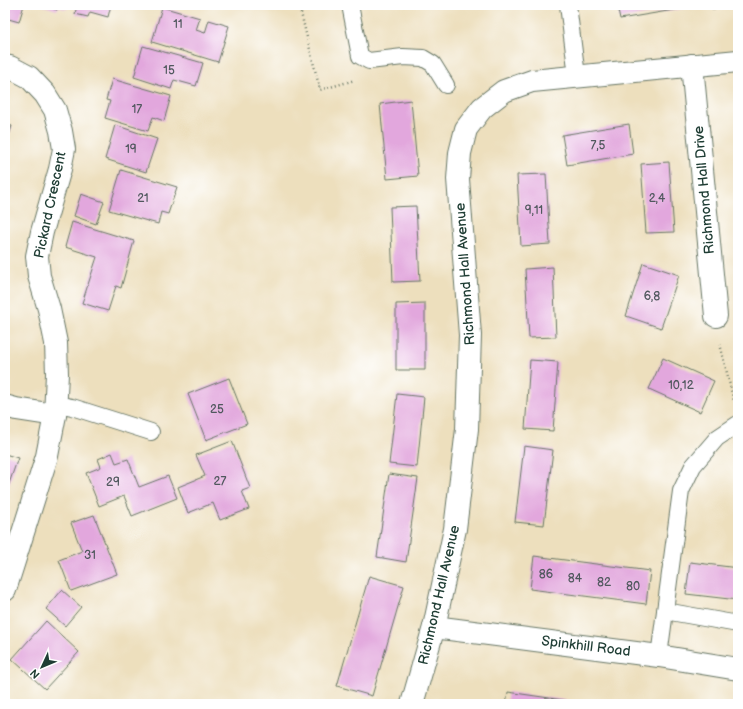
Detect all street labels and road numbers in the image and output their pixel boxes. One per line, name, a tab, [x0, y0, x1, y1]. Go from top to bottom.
street label: Richmond Hall Drive	[690, 125, 718, 255]
street label: Pickard Crescent	[30, 149, 70, 260]
street label: Richmond Hall Avenue	[452, 202, 478, 346]
street label: Richmond Hall Avenue	[415, 524, 463, 666]
street label: Spinkhill Road	[541, 632, 631, 660]

